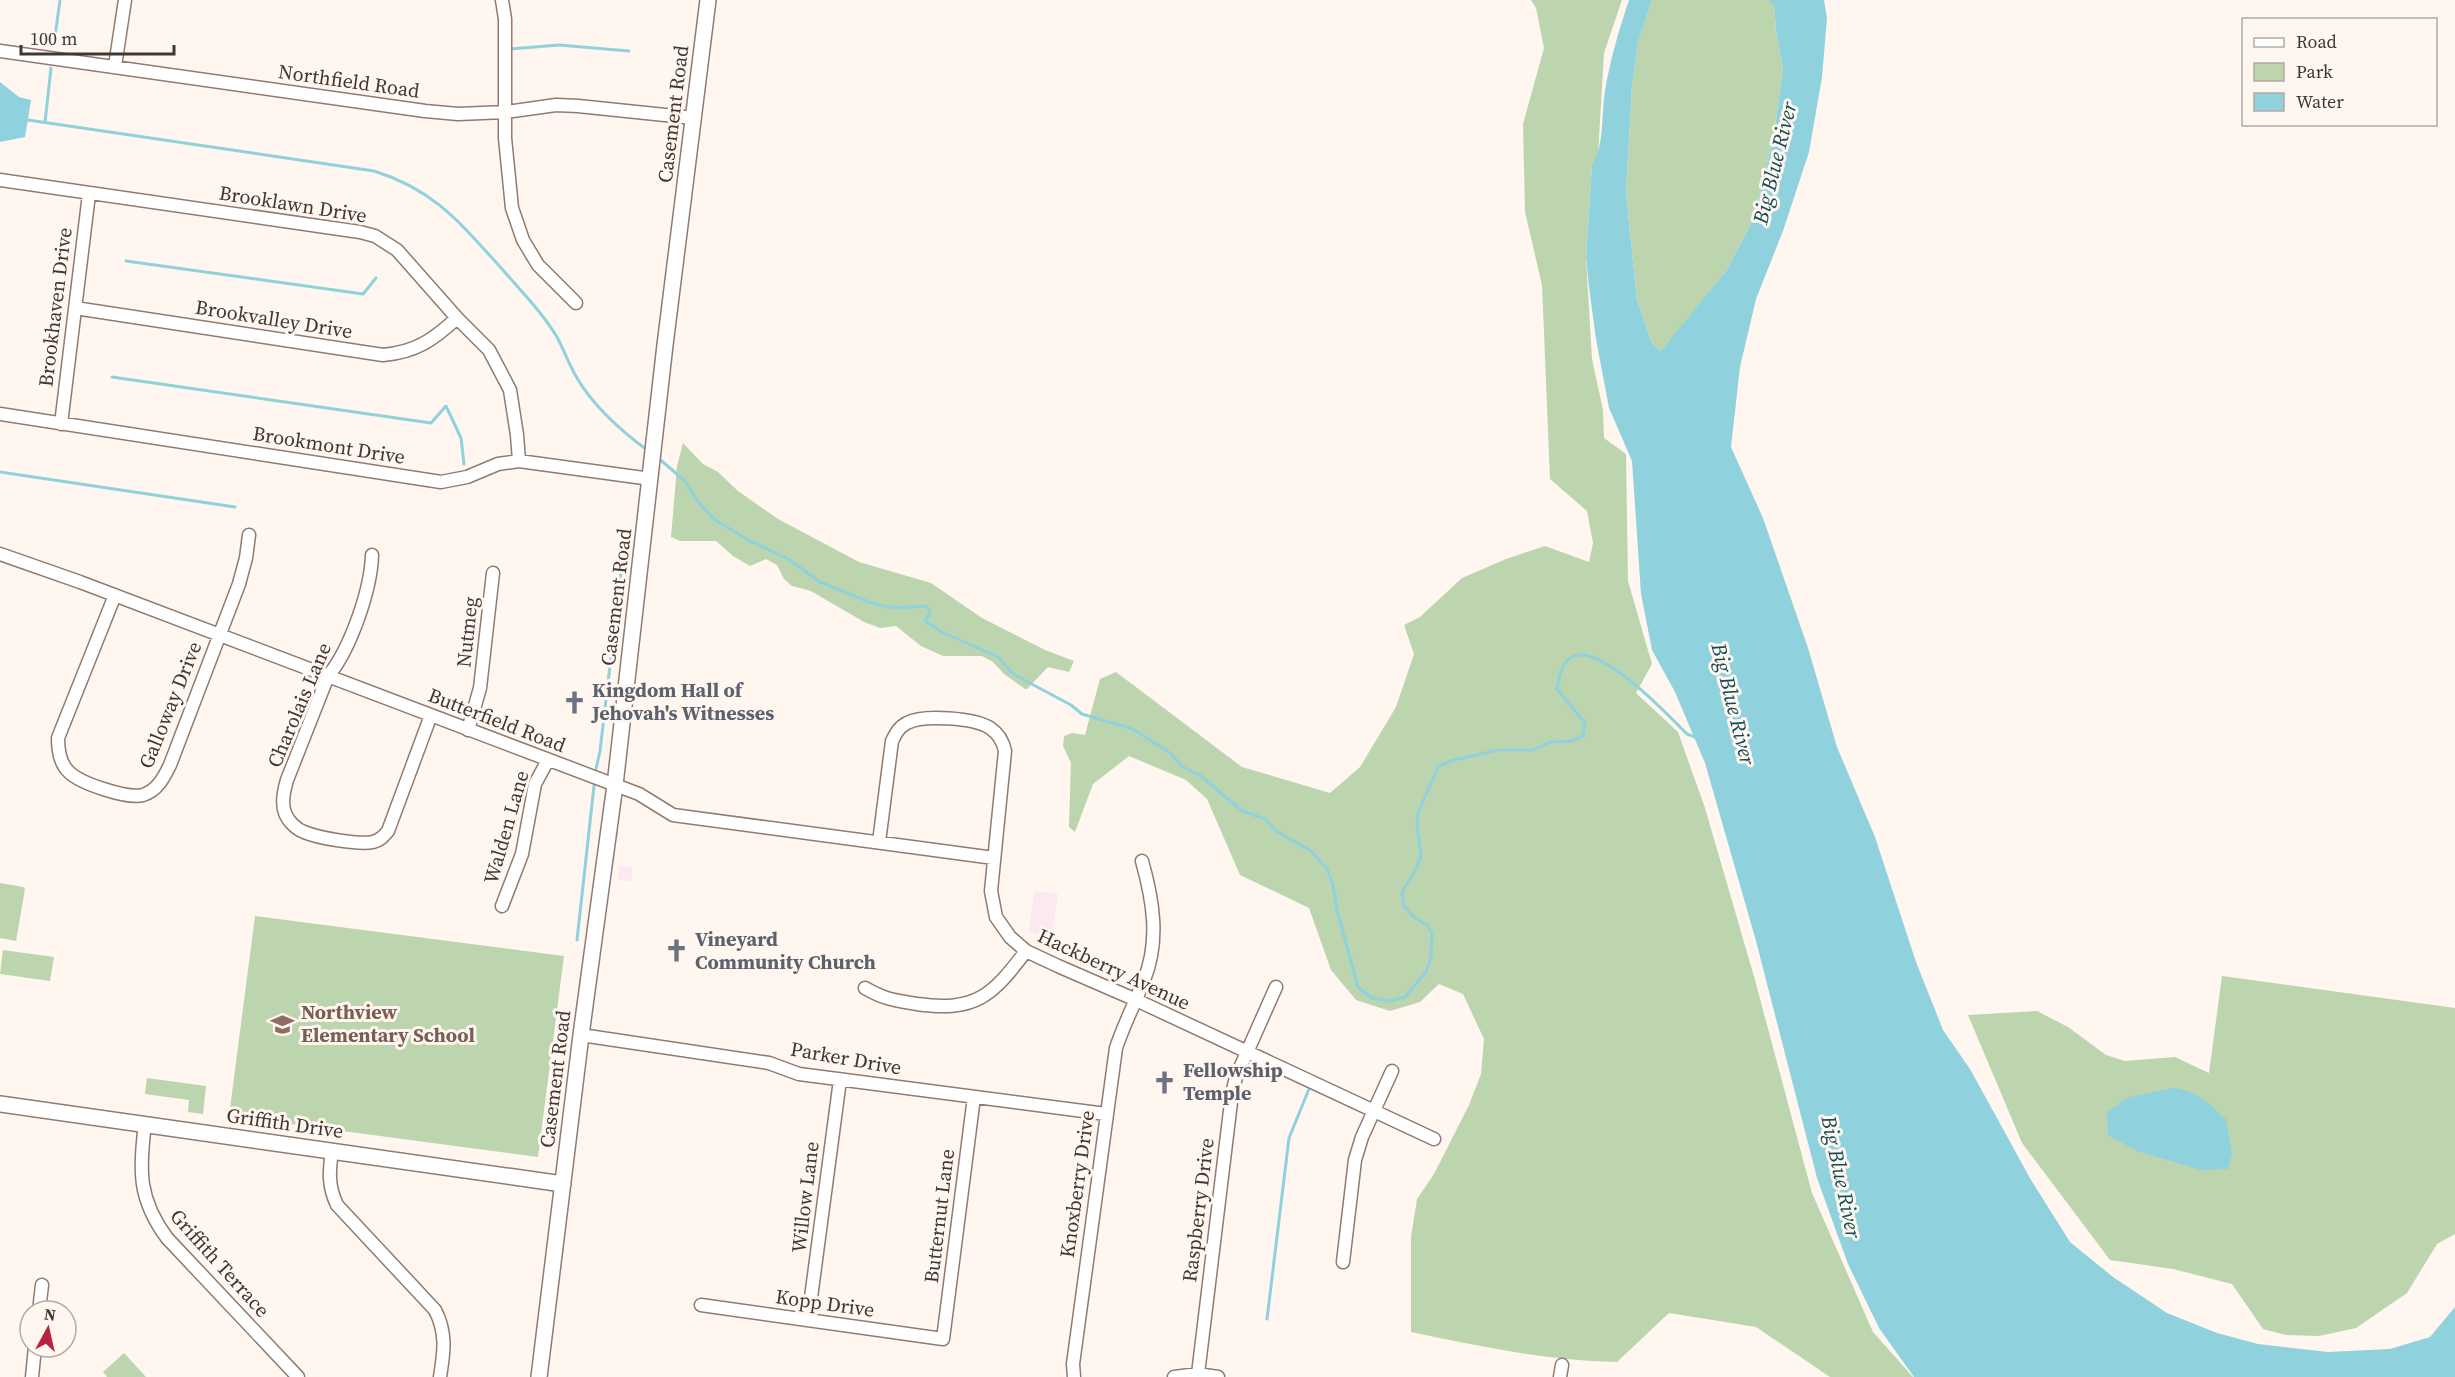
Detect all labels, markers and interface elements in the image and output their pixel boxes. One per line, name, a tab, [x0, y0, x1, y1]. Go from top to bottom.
scale bar	[21, 18, 174, 56]
legend	[2242, 18, 2437, 126]
text: 100 m	[30, 26, 77, 51]
text: Road	[2296, 29, 2337, 54]
street label: Casement Road	[651, 43, 695, 184]
street label: Northfield Road	[277, 57, 422, 105]
text: Park	[2296, 59, 2333, 84]
text: Water	[2296, 89, 2344, 114]
water label: Big Blue River	[1745, 98, 1804, 228]
street label: Brooklawn Drive	[217, 178, 369, 230]
street label: Brookhaven Drive	[31, 226, 79, 388]
street label: Brookvalley Drive	[194, 293, 354, 345]
street label: Brookmont Drive	[251, 419, 407, 471]
street label: Casement Road	[594, 526, 638, 667]
street label: Nutmeg	[449, 595, 485, 669]
street label: Galloway Drive	[132, 637, 208, 773]
street label: Charolais Lane	[260, 638, 338, 772]
water label: Big Blue River	[1704, 639, 1763, 768]
place label: Kingdom Hall of Jehovah's Witnesses	[590, 676, 774, 727]
street label: Butterfield Road	[424, 681, 570, 759]
church icon: Kingdom Hall of Jehovah's Witnesses	[561, 689, 587, 715]
street label: Walden Lane	[476, 767, 536, 887]
street label: Hackberry Avenue	[1033, 921, 1195, 1017]
place label: Vineyard Community Church	[695, 925, 876, 976]
church icon: Vineyard Community Church	[664, 937, 690, 963]
place label: Northview Elementary School	[301, 998, 475, 1049]
street label: Casement Road	[533, 1008, 577, 1149]
school or university icon: Northview Elementary School	[270, 1011, 296, 1037]
street label: Parker Drive	[788, 1034, 904, 1082]
place label: Fellowship Temple	[1183, 1056, 1283, 1107]
church icon: Fellowship Temple	[1152, 1069, 1178, 1095]
street label: Griffith Drive	[225, 1101, 345, 1145]
street label: Knoxberry Drive	[1053, 1109, 1101, 1259]
water label: Big Blue River	[1814, 1112, 1869, 1241]
street label: Raspberry Drive	[1175, 1136, 1221, 1284]
street label: Willow Lane	[784, 1140, 826, 1254]
street label: Butternut Lane	[917, 1147, 961, 1285]
street label: Griffith Terrace	[164, 1203, 276, 1323]
street label: Kopp Drive	[774, 1282, 876, 1324]
north arrow	[18, 1299, 78, 1359]
text: N	[43, 1302, 58, 1326]

